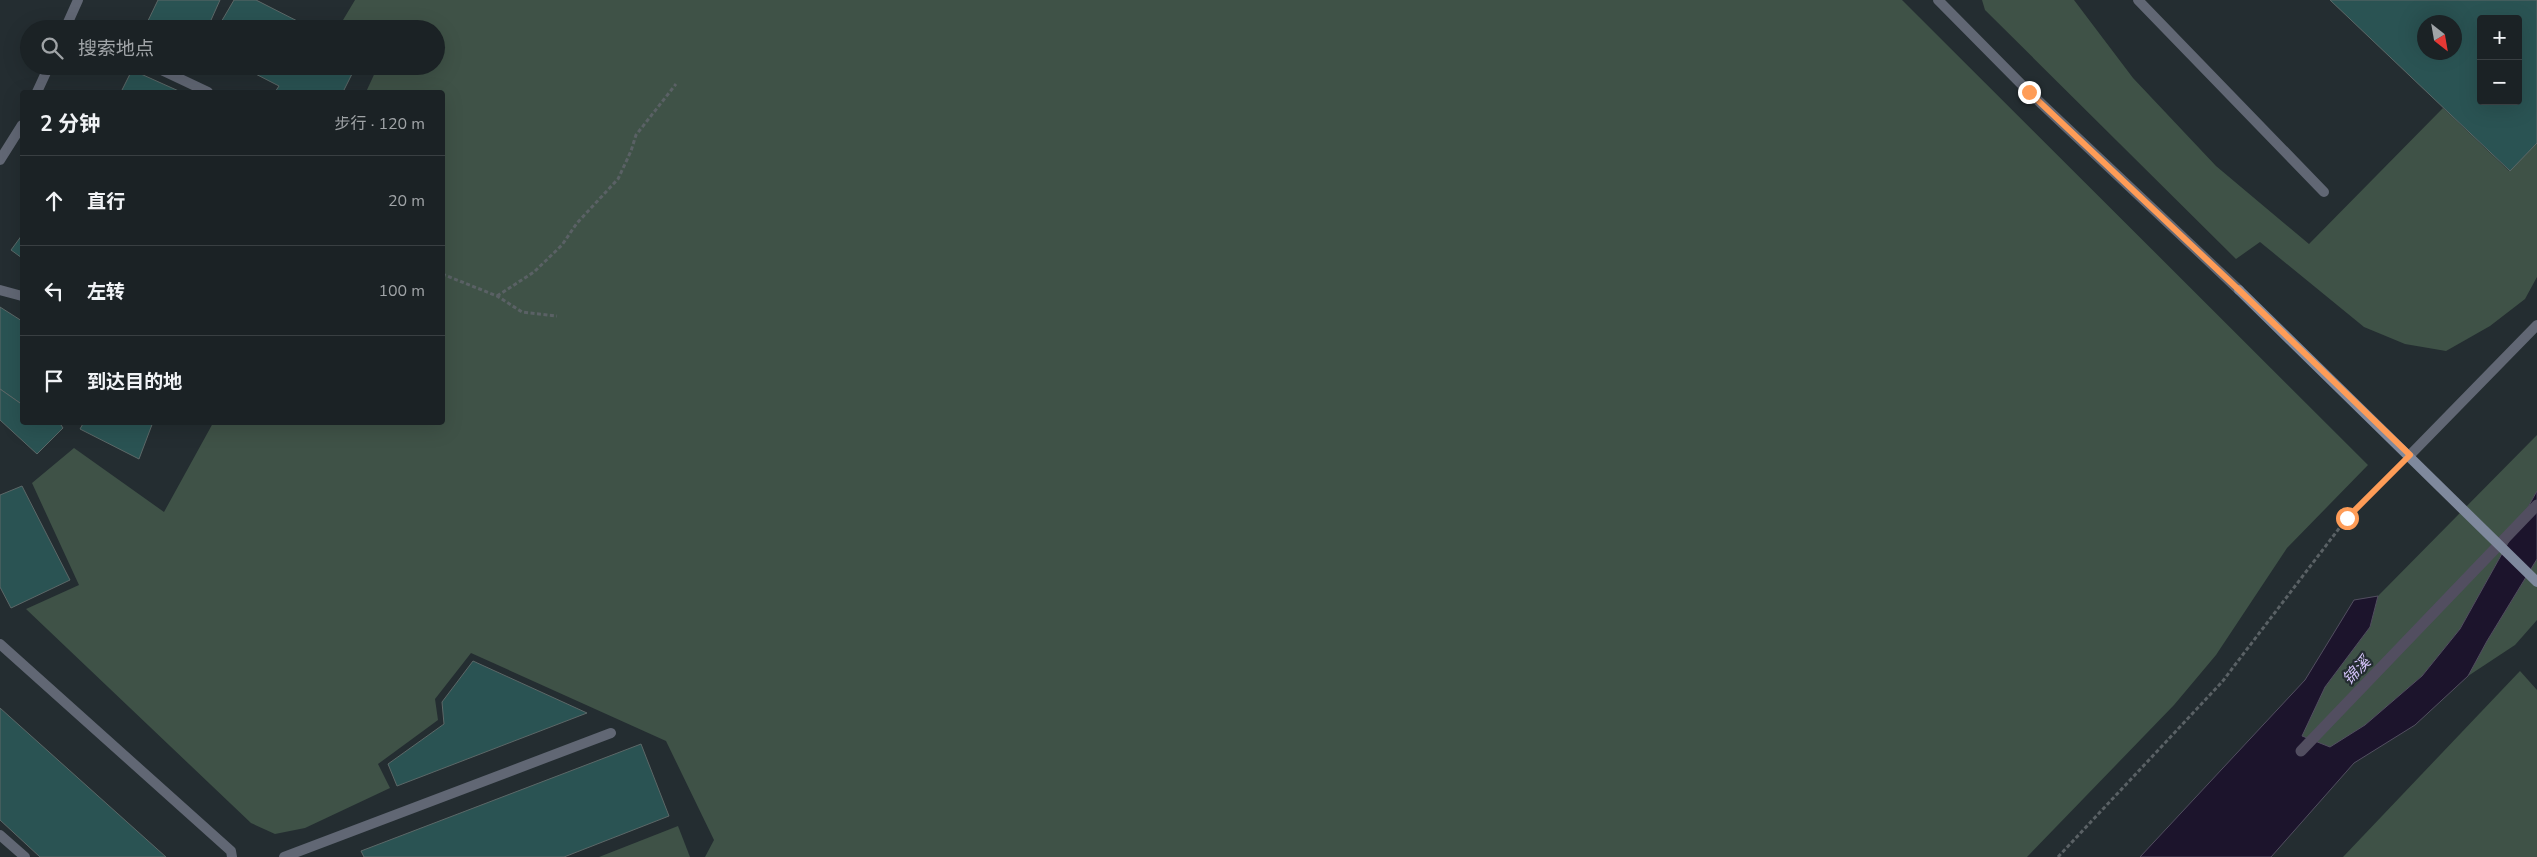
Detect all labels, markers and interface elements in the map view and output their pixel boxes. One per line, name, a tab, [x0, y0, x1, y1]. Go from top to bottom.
north arrow	[2417, 15, 2462, 60]
map controls	[2477, 15, 2522, 105]
button: +	[2477, 15, 2522, 60]
search box	[20, 20, 445, 75]
icon: search	[38, 34, 66, 62]
text: 搜索地点	[78, 36, 154, 62]
button: −	[2477, 60, 2522, 105]
route end	[2018, 81, 2041, 104]
text: 2 分钟	[40, 110, 100, 138]
text: 步行 · 120 m	[335, 113, 425, 135]
icon: ahead	[40, 187, 68, 215]
text: 直行	[87, 189, 125, 215]
text: 20 m	[388, 190, 425, 212]
icon: left	[40, 277, 68, 305]
text: 左转	[87, 279, 125, 305]
text: 100 m	[378, 280, 425, 302]
icon: arrive	[40, 367, 68, 395]
text: 到达目的地	[87, 369, 182, 395]
route start	[2336, 507, 2359, 530]
water label: 锦溪	[2338, 650, 2377, 690]

